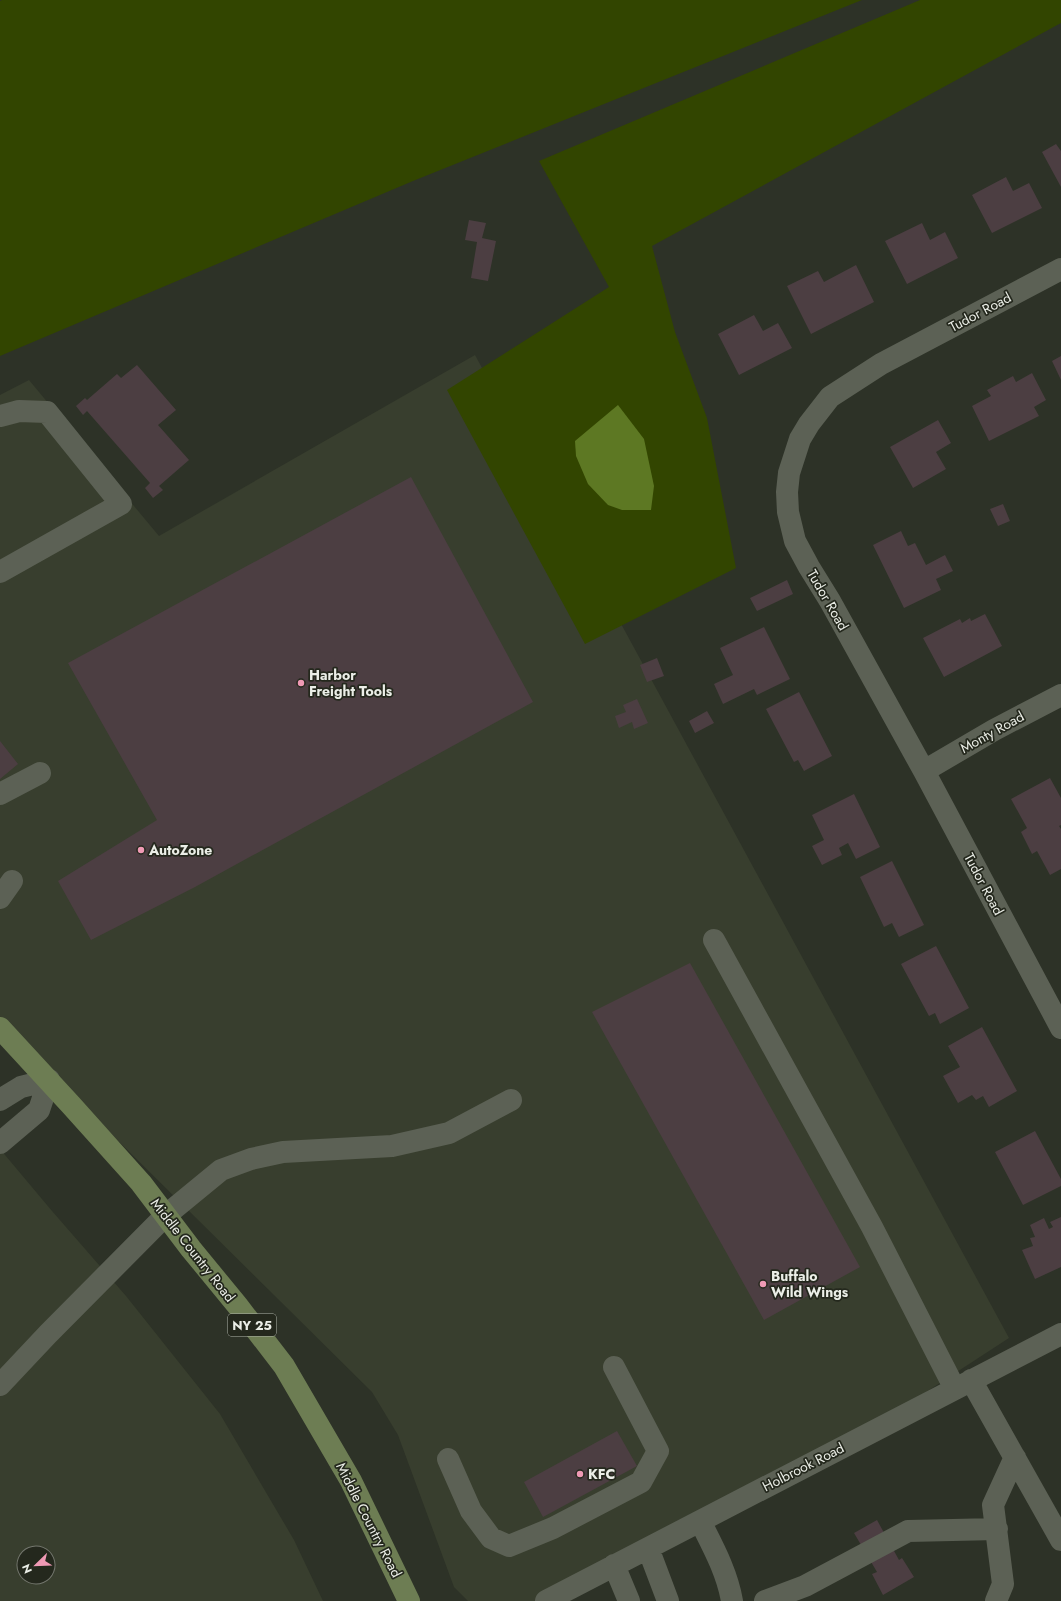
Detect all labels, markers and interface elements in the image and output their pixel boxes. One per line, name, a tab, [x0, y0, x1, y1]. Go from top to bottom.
street label: Tudor Road	[945, 287, 1015, 337]
street label: Tudor Road	[802, 566, 854, 634]
place label: Harbor Freight Tools	[309, 665, 393, 701]
marker: Harbor Freight Tools	[296, 678, 306, 688]
street label: Monty Road	[956, 706, 1028, 758]
place label: AutoZone	[148, 840, 212, 860]
marker: AutoZone	[136, 845, 146, 855]
street label: Tudor Road	[959, 849, 1009, 919]
street label: Middle Country Road	[146, 1194, 240, 1306]
place label: Buffalo Wild Wings	[771, 1266, 849, 1302]
marker: Buffalo Wild Wings	[758, 1279, 768, 1289]
road number: NY 25	[228, 1314, 276, 1336]
street label: Holbrook Road	[759, 1438, 847, 1496]
street label: Middle Country Road	[331, 1459, 407, 1581]
place label: KFC	[588, 1464, 615, 1484]
marker: KFC	[575, 1469, 585, 1479]
north arrow	[16, 1545, 56, 1585]
text: N	[18, 1562, 36, 1576]

